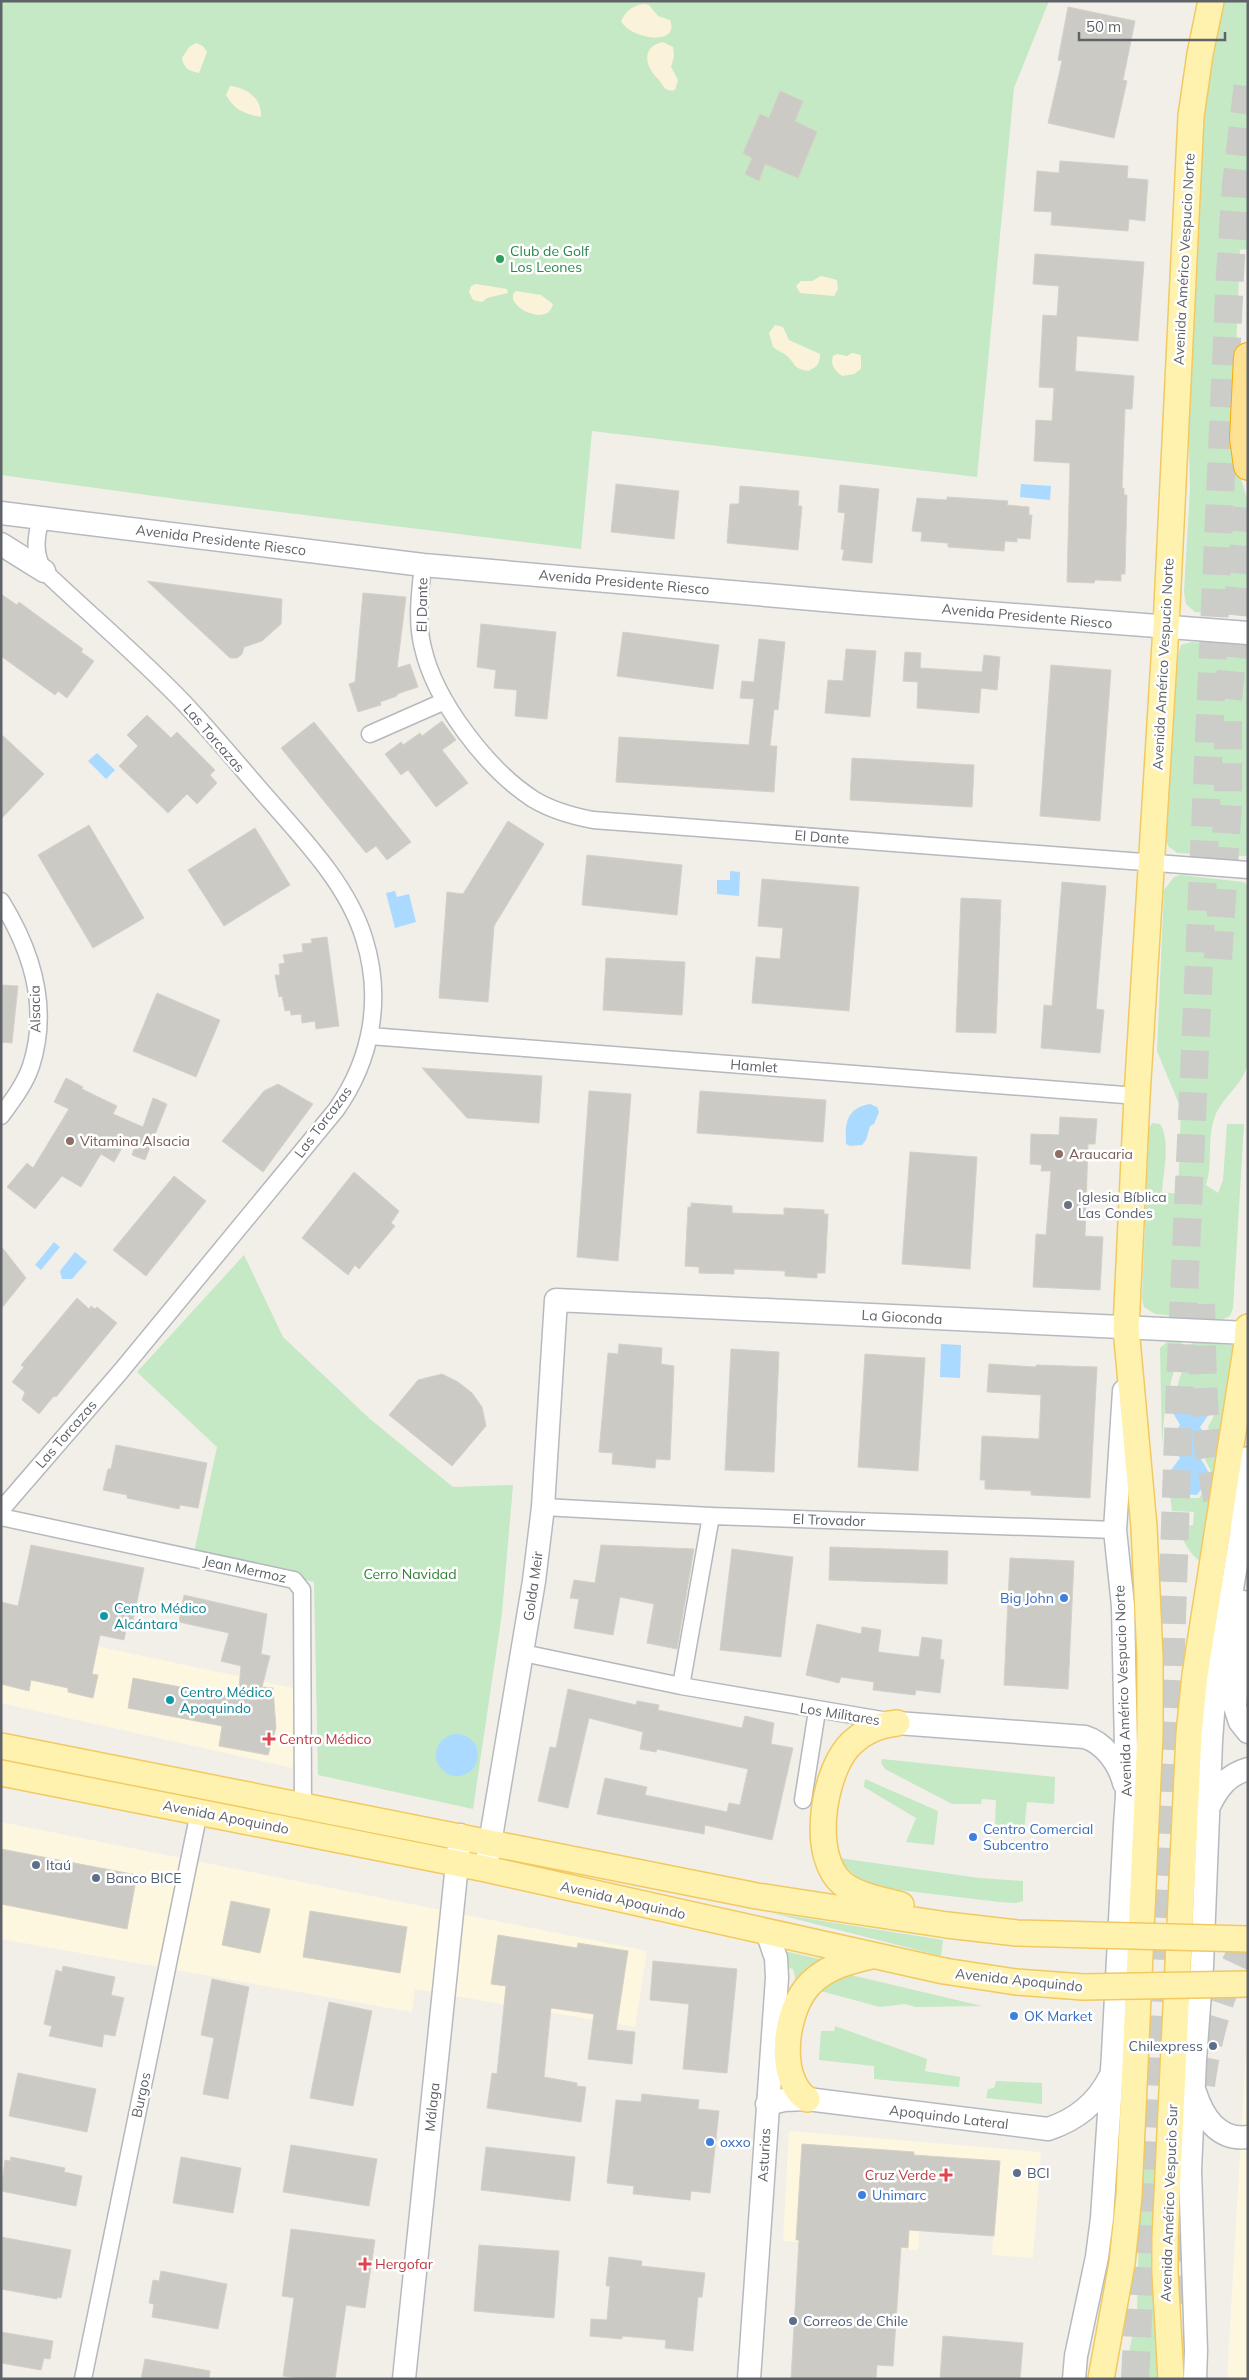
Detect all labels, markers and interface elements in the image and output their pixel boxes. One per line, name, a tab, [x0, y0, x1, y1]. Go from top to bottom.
scale bar	[1079, 10, 1225, 42]
text: 50 m	[1086, 17, 1121, 36]
street label: Avenida Américo Vespucio Norte	[1169, 153, 1199, 365]
place label: Club de Golf Los Leones	[510, 242, 589, 276]
marker: Club de Golf Los Leones	[494, 253, 506, 265]
street label: Avenida Presidente Riesco	[135, 521, 307, 559]
street label: Avenida Américo Vespucio Norte	[1148, 558, 1178, 770]
street label: Avenida Presidente Riesco	[538, 566, 710, 598]
street label: El Dante	[413, 577, 431, 633]
street label: Avenida Presidente Riesco	[941, 600, 1113, 632]
street label: Las Torcazas	[179, 700, 249, 776]
street label: El Dante	[794, 826, 850, 848]
street label: Alsacia	[26, 985, 44, 1033]
street label: Hamlet	[730, 1055, 778, 1077]
street label: Las Torcazas	[290, 1083, 356, 1161]
place label: Vitamina Alsacia	[80, 1132, 190, 1150]
marker: Vitamina Alsacia	[64, 1135, 76, 1147]
place label: Araucaria	[1069, 1145, 1133, 1163]
marker: Araucaria	[1053, 1148, 1065, 1160]
place label: Iglesia Bíblica Las Condes	[1078, 1188, 1167, 1222]
marker: Iglesia Bíblica Las Condes	[1062, 1199, 1074, 1211]
street label: La Gioconda	[861, 1306, 943, 1328]
street label: Las Torcazas	[31, 1396, 101, 1472]
street label: El Trovador	[792, 1510, 867, 1530]
street label: Golda Meir	[519, 1549, 547, 1622]
street label: Jean Mermoz	[202, 1551, 288, 1587]
park label: Cerro Navidad	[363, 1565, 457, 1583]
street label: Avenida Américo Vespucio Norte	[1110, 1585, 1136, 1797]
place label: Big John	[1000, 1589, 1054, 1607]
marker: Big John	[1058, 1592, 1070, 1604]
place label: Centro Médico Alcántara	[114, 1599, 207, 1633]
marker: Centro Médico Alcántara	[98, 1610, 110, 1622]
place label: Centro Médico Apoquindo	[180, 1683, 273, 1717]
marker: Centro Médico Apoquindo	[164, 1694, 176, 1706]
street label: Los Militares	[799, 1699, 881, 1729]
place label: Centro Médico	[279, 1730, 372, 1748]
marker: Centro Médico	[263, 1733, 275, 1745]
street label: Avenida Apoquindo	[161, 1796, 291, 1838]
place label: Centro Comercial Subcentro	[983, 1820, 1093, 1854]
marker: Centro Comercial Subcentro	[967, 1831, 979, 1843]
place label: Itaú	[46, 1856, 71, 1874]
marker: Itaú	[30, 1859, 42, 1871]
place label: Banco BICE	[106, 1869, 182, 1887]
marker: Banco BICE	[90, 1872, 102, 1884]
street label: Avenida Apoquindo	[559, 1877, 687, 1923]
street label: Avenida Apoquindo	[954, 1964, 1084, 1996]
place label: OK Market	[1024, 2007, 1092, 2025]
marker: OK Market	[1008, 2010, 1020, 2022]
place label: Chilexpress	[1129, 2037, 1203, 2055]
marker: Chilexpress	[1207, 2040, 1219, 2052]
street label: Burgos	[127, 2071, 155, 2119]
street label: Málaga	[420, 2082, 444, 2132]
street label: Apoquindo Lateral	[888, 2101, 1010, 2133]
street label: Avenida Américo Vespucio Sur	[1157, 2103, 1181, 2302]
street label: Asturias	[754, 2128, 774, 2182]
place label: oxxo	[720, 2133, 751, 2151]
marker: oxxo	[704, 2136, 716, 2148]
place label: BCI	[1027, 2164, 1050, 2182]
place label: Cruz Verde	[865, 2166, 936, 2184]
marker: BCI	[1011, 2167, 1023, 2179]
marker: Cruz Verde	[940, 2169, 952, 2181]
place label: Unimarc	[872, 2186, 926, 2204]
marker: Unimarc	[856, 2189, 868, 2201]
place label: Hergofar	[375, 2255, 434, 2273]
marker: Hergofar	[359, 2258, 371, 2270]
place label: Correos de Chile	[803, 2312, 908, 2330]
marker: Correos de Chile	[787, 2315, 799, 2327]

